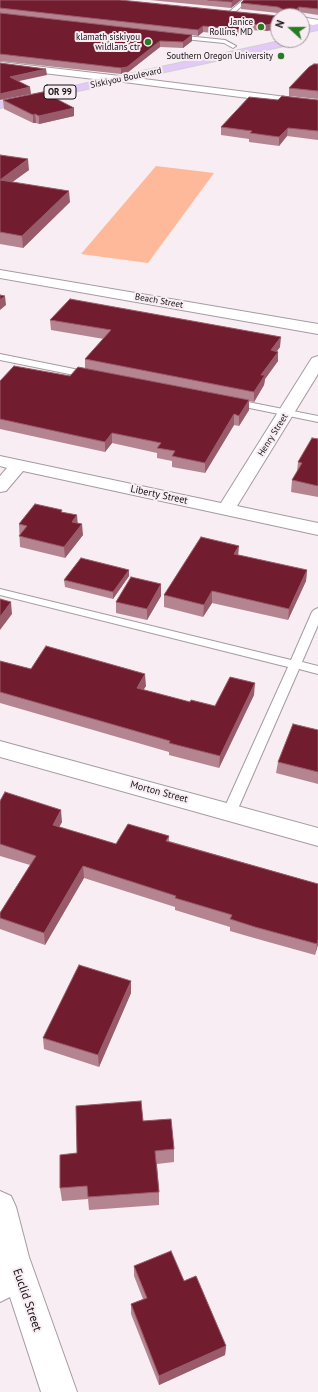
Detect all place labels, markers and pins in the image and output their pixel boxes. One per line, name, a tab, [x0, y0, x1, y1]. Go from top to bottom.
place label: Janice Rollins, MD	[209, 17, 253, 38]
marker: Janice Rollins, MD	[256, 22, 266, 32]
place label: klamath siskiyou wildlans ctr	[76, 32, 140, 53]
marker: klamath siskiyou wildlans ctr	[143, 37, 153, 47]
place label: Southern Oregon University	[166, 51, 273, 61]
marker: Southern Oregon University	[276, 51, 286, 61]

